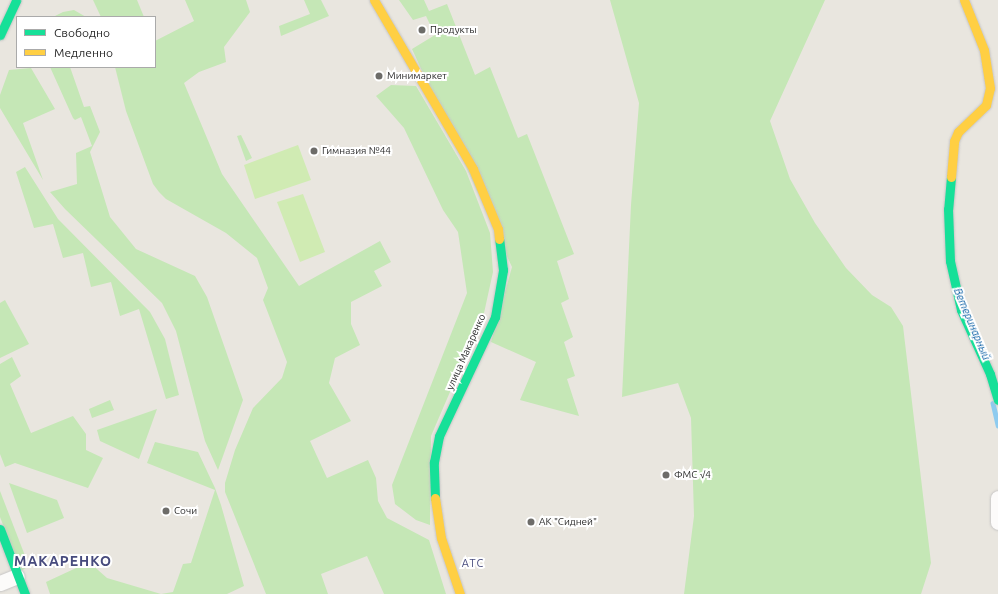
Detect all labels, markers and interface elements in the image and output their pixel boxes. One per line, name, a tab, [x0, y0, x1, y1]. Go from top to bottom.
legend	[16, 16, 156, 68]
place label: Продукты	[430, 24, 477, 36]
marker: Продукты	[417, 25, 427, 35]
text: Свободно	[54, 26, 110, 39]
text: Медленно	[54, 46, 113, 59]
place label: Минимаркет	[387, 70, 447, 82]
marker: Минимаркет	[374, 71, 384, 81]
place label: Гимназия №44	[322, 145, 391, 157]
marker: Гимназия №44	[309, 146, 319, 156]
water label: Ветеринарный	[951, 286, 993, 362]
street label: улица Макаренко	[444, 312, 488, 392]
place label: ФМС √4	[674, 469, 711, 481]
marker: ФМС √4	[661, 470, 671, 480]
place label: Сочи	[174, 505, 197, 517]
marker: Сочи	[161, 506, 171, 516]
place label: АК "Сидней"	[539, 516, 597, 528]
marker: АК "Сидней"	[526, 517, 536, 527]
district label: МАКАРЕНКО	[14, 553, 112, 569]
district label: АТС	[462, 556, 484, 570]

